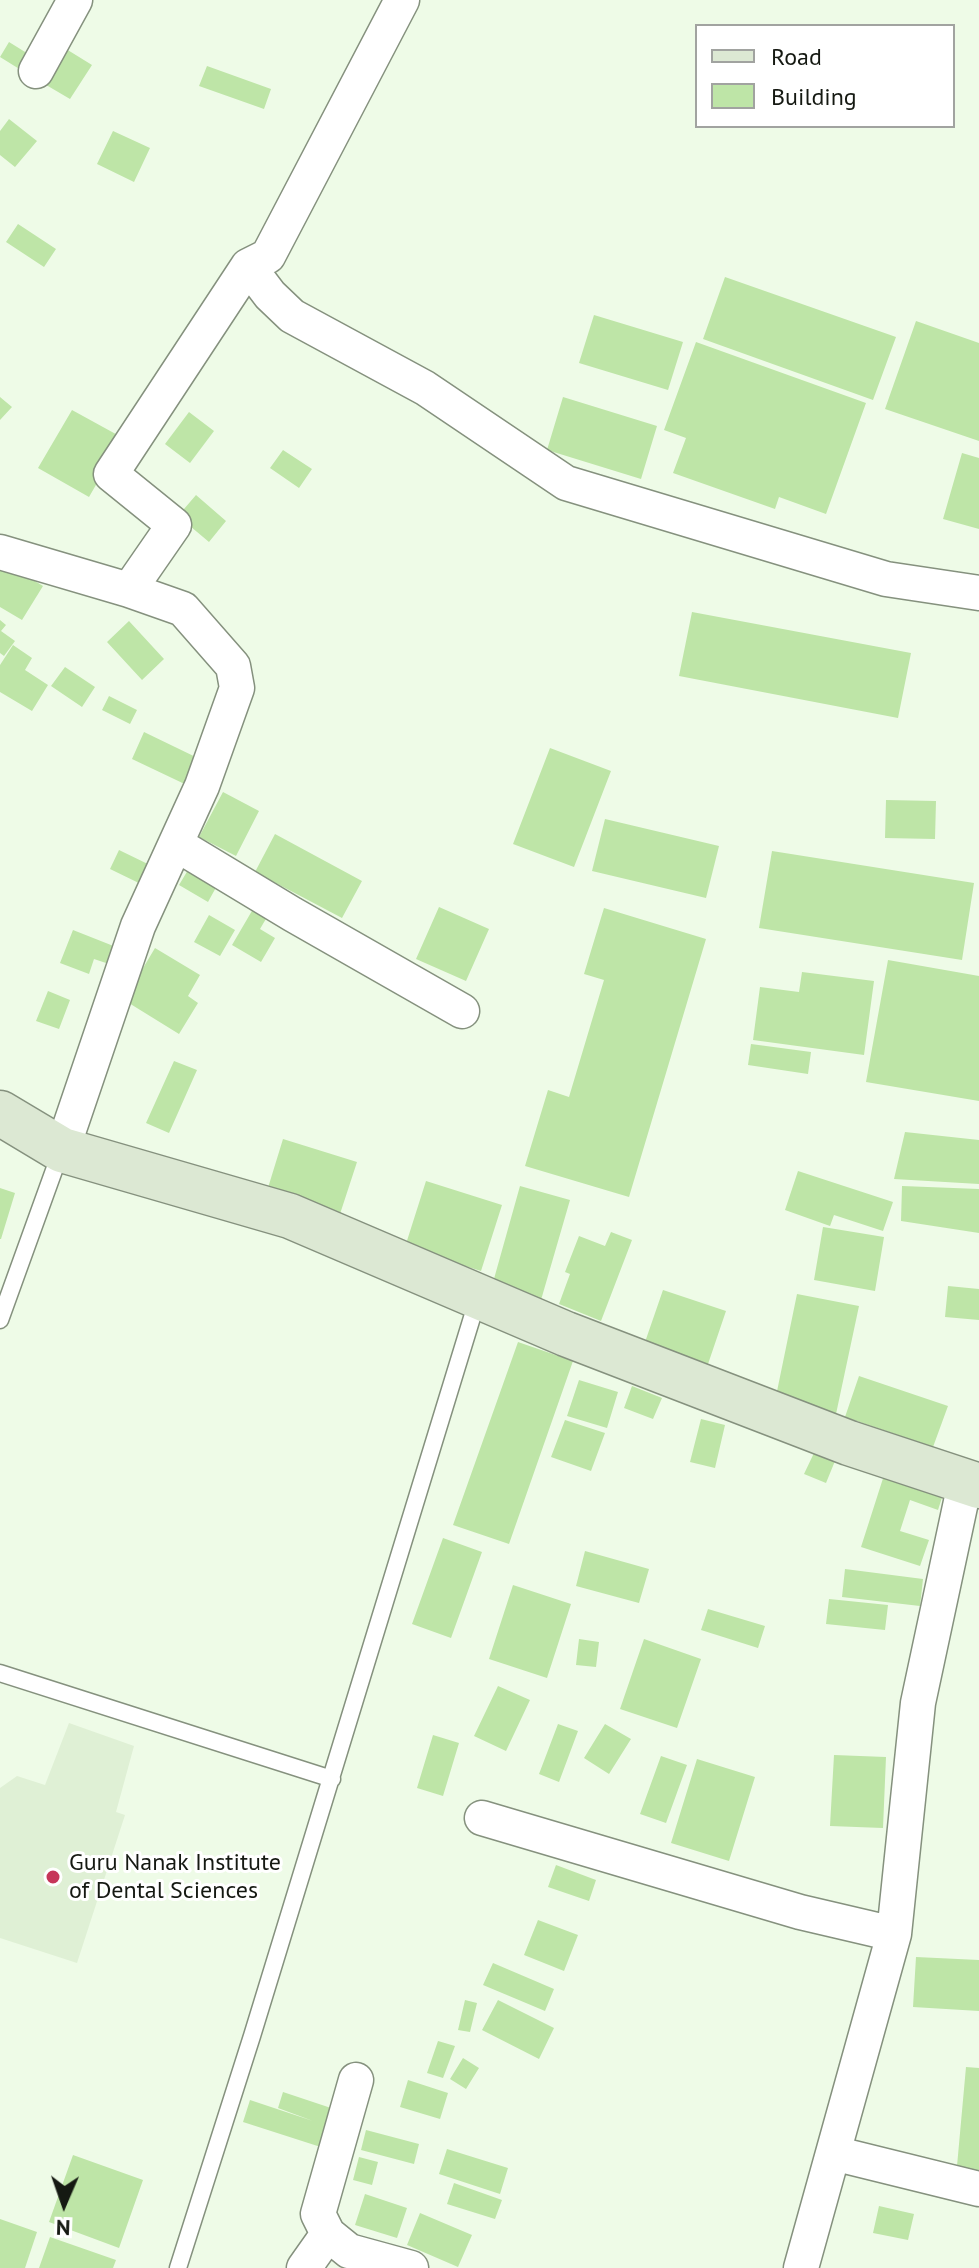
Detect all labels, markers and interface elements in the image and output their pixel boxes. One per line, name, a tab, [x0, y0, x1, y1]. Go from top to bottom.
legend	[695, 24, 955, 128]
text: Road	[771, 41, 822, 72]
text: Building	[771, 81, 857, 112]
place label: Guru Nanak Institute of Dental Sciences	[69, 1849, 281, 1905]
marker: Guru Nanak Institute of Dental Sciences	[44, 1868, 62, 1886]
north arrow	[24, 2164, 104, 2244]
text: N	[55, 2214, 71, 2242]

